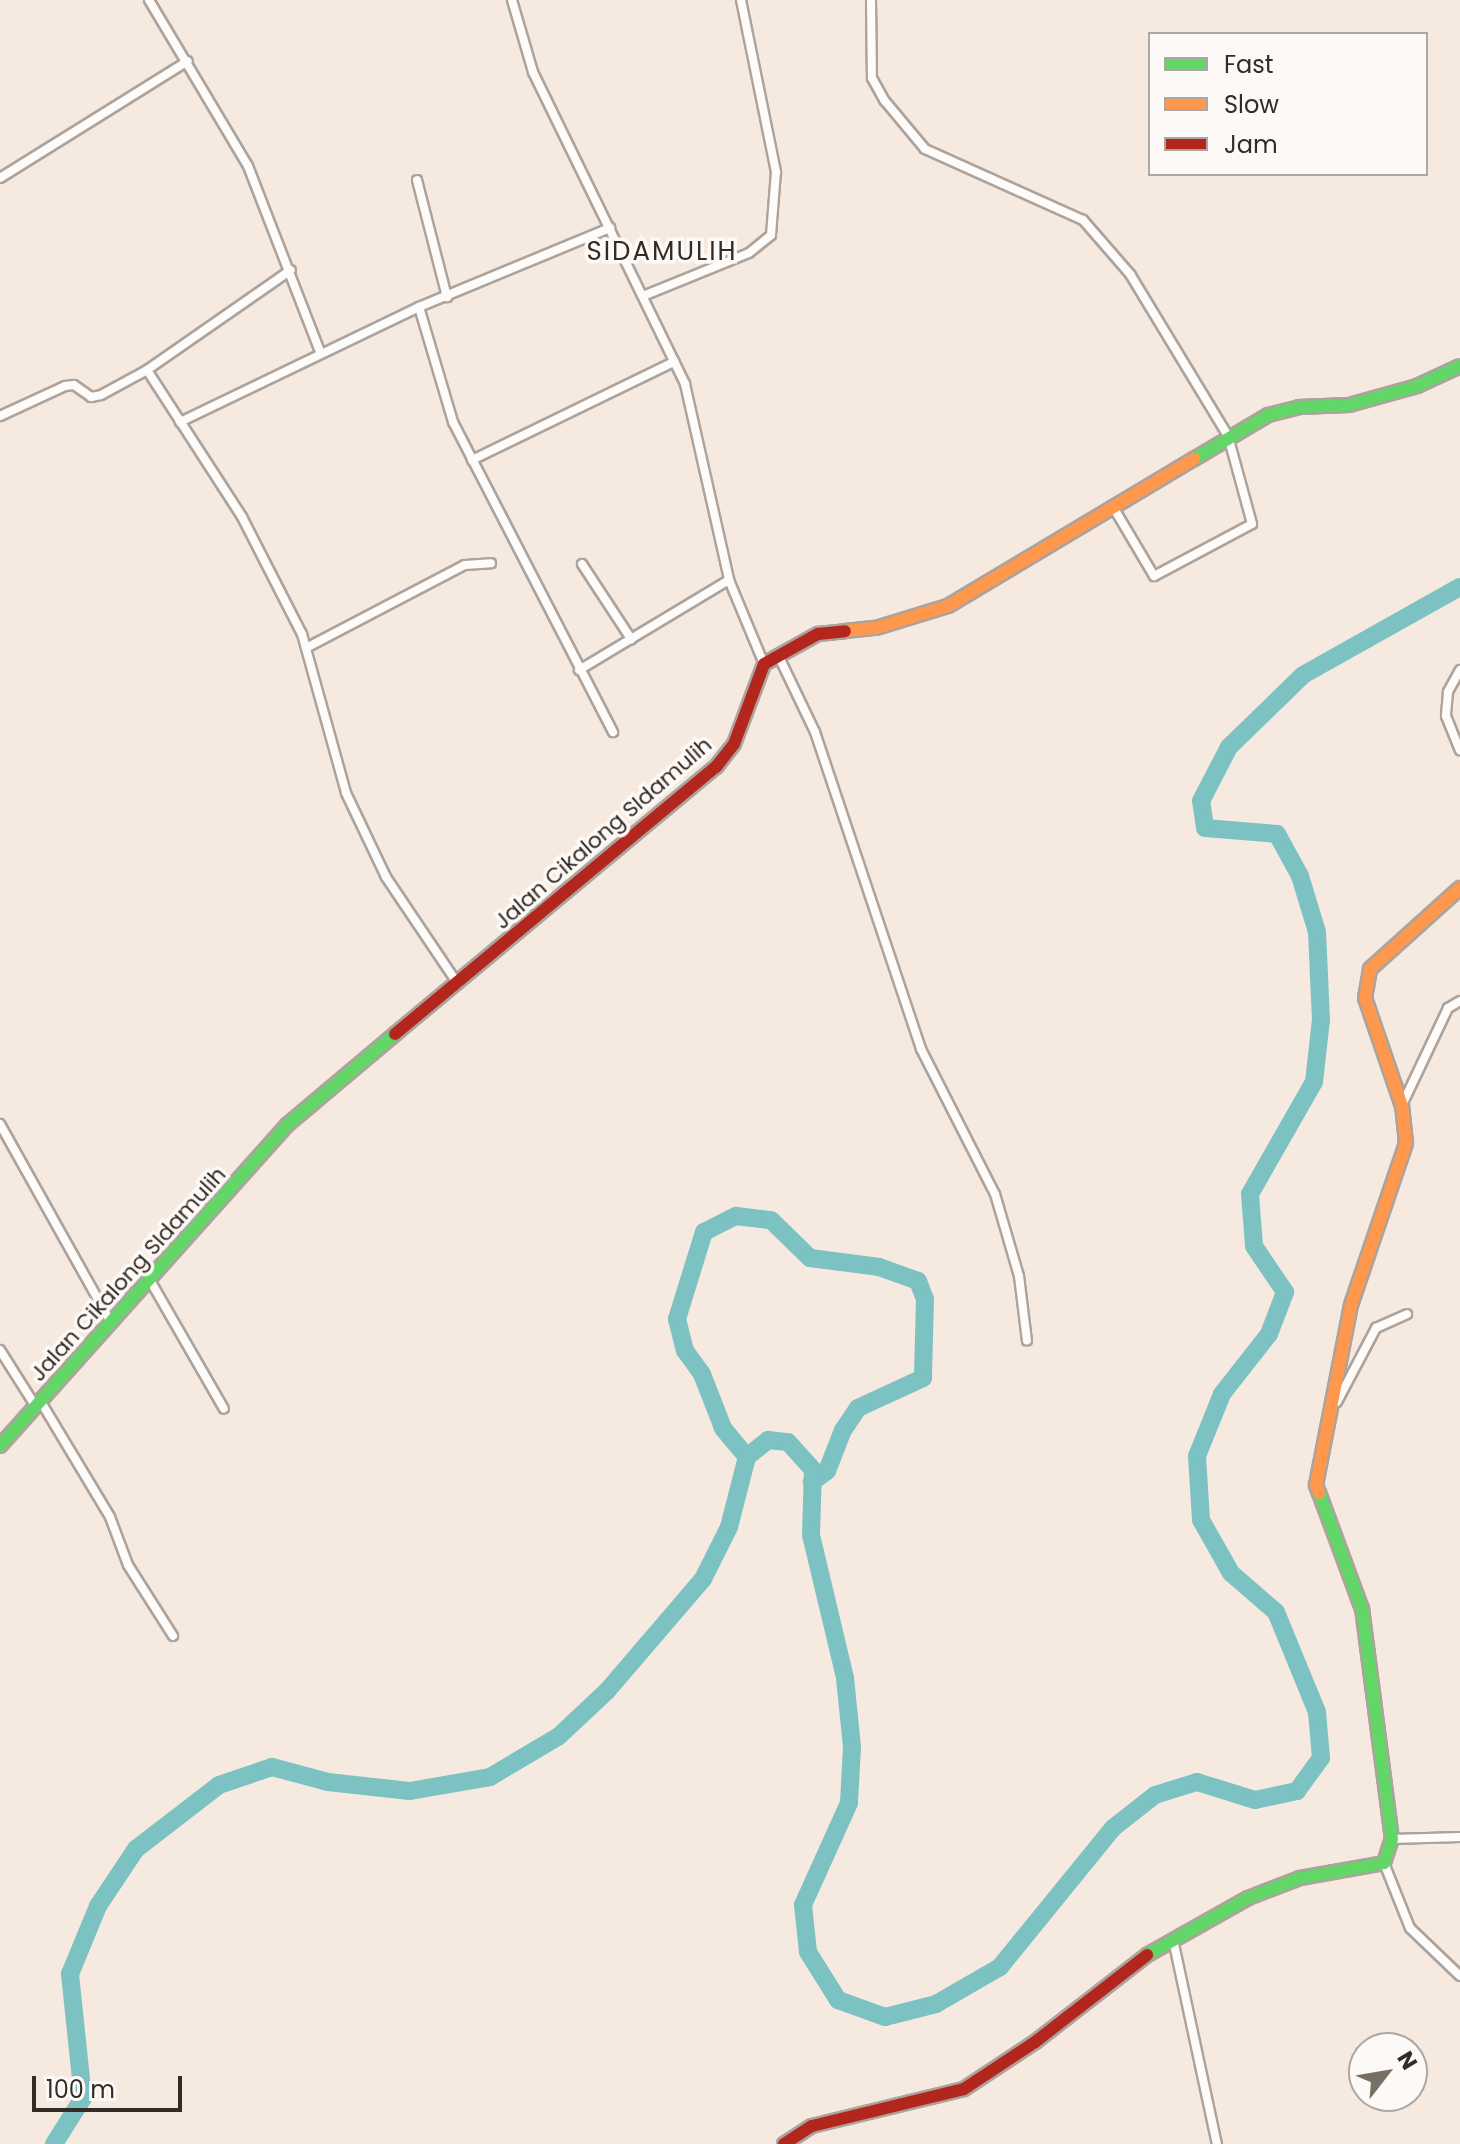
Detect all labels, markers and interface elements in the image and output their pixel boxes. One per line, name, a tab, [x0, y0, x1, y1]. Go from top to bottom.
legend	[1148, 32, 1428, 176]
text: Fast	[1224, 48, 1274, 81]
text: Slow	[1224, 88, 1279, 121]
text: Jam	[1224, 128, 1278, 161]
district label: SIDAMULIH	[586, 236, 738, 268]
street label: Jalan Cikalong SIdamulih	[489, 731, 717, 935]
street label: Jalan Cikalong SIdamulih	[25, 1161, 231, 1387]
north arrow	[1348, 2032, 1428, 2112]
text: N	[1390, 2045, 1425, 2075]
scale bar	[36, 2060, 186, 2110]
text: 100 m	[46, 2073, 115, 2106]

